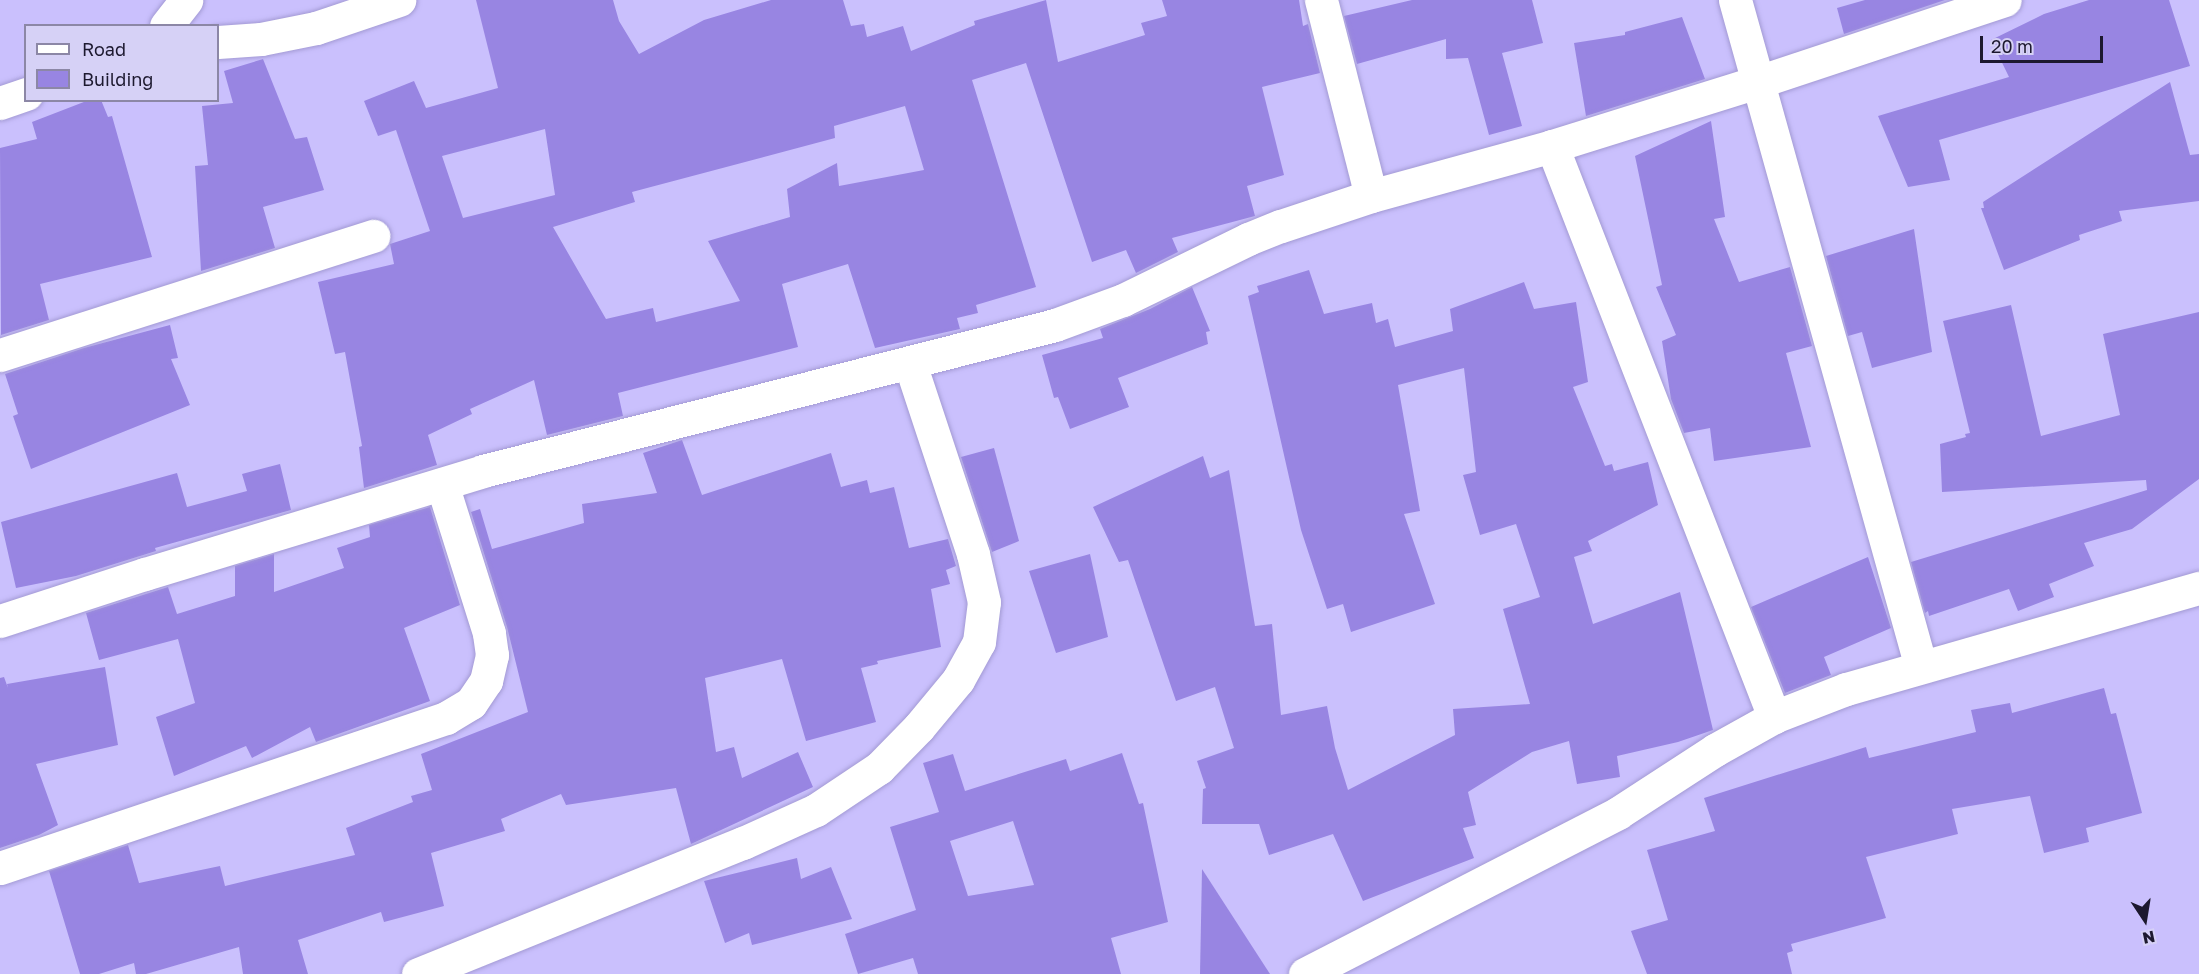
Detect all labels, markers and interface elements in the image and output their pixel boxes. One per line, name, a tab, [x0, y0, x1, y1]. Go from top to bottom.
legend	[24, 24, 219, 102]
scale bar	[1983, 24, 2106, 62]
text: 20 m	[1991, 35, 2033, 57]
text: Road	[82, 38, 126, 60]
text: Building	[82, 68, 153, 90]
north arrow	[2115, 890, 2175, 950]
text: N	[2141, 927, 2157, 949]

